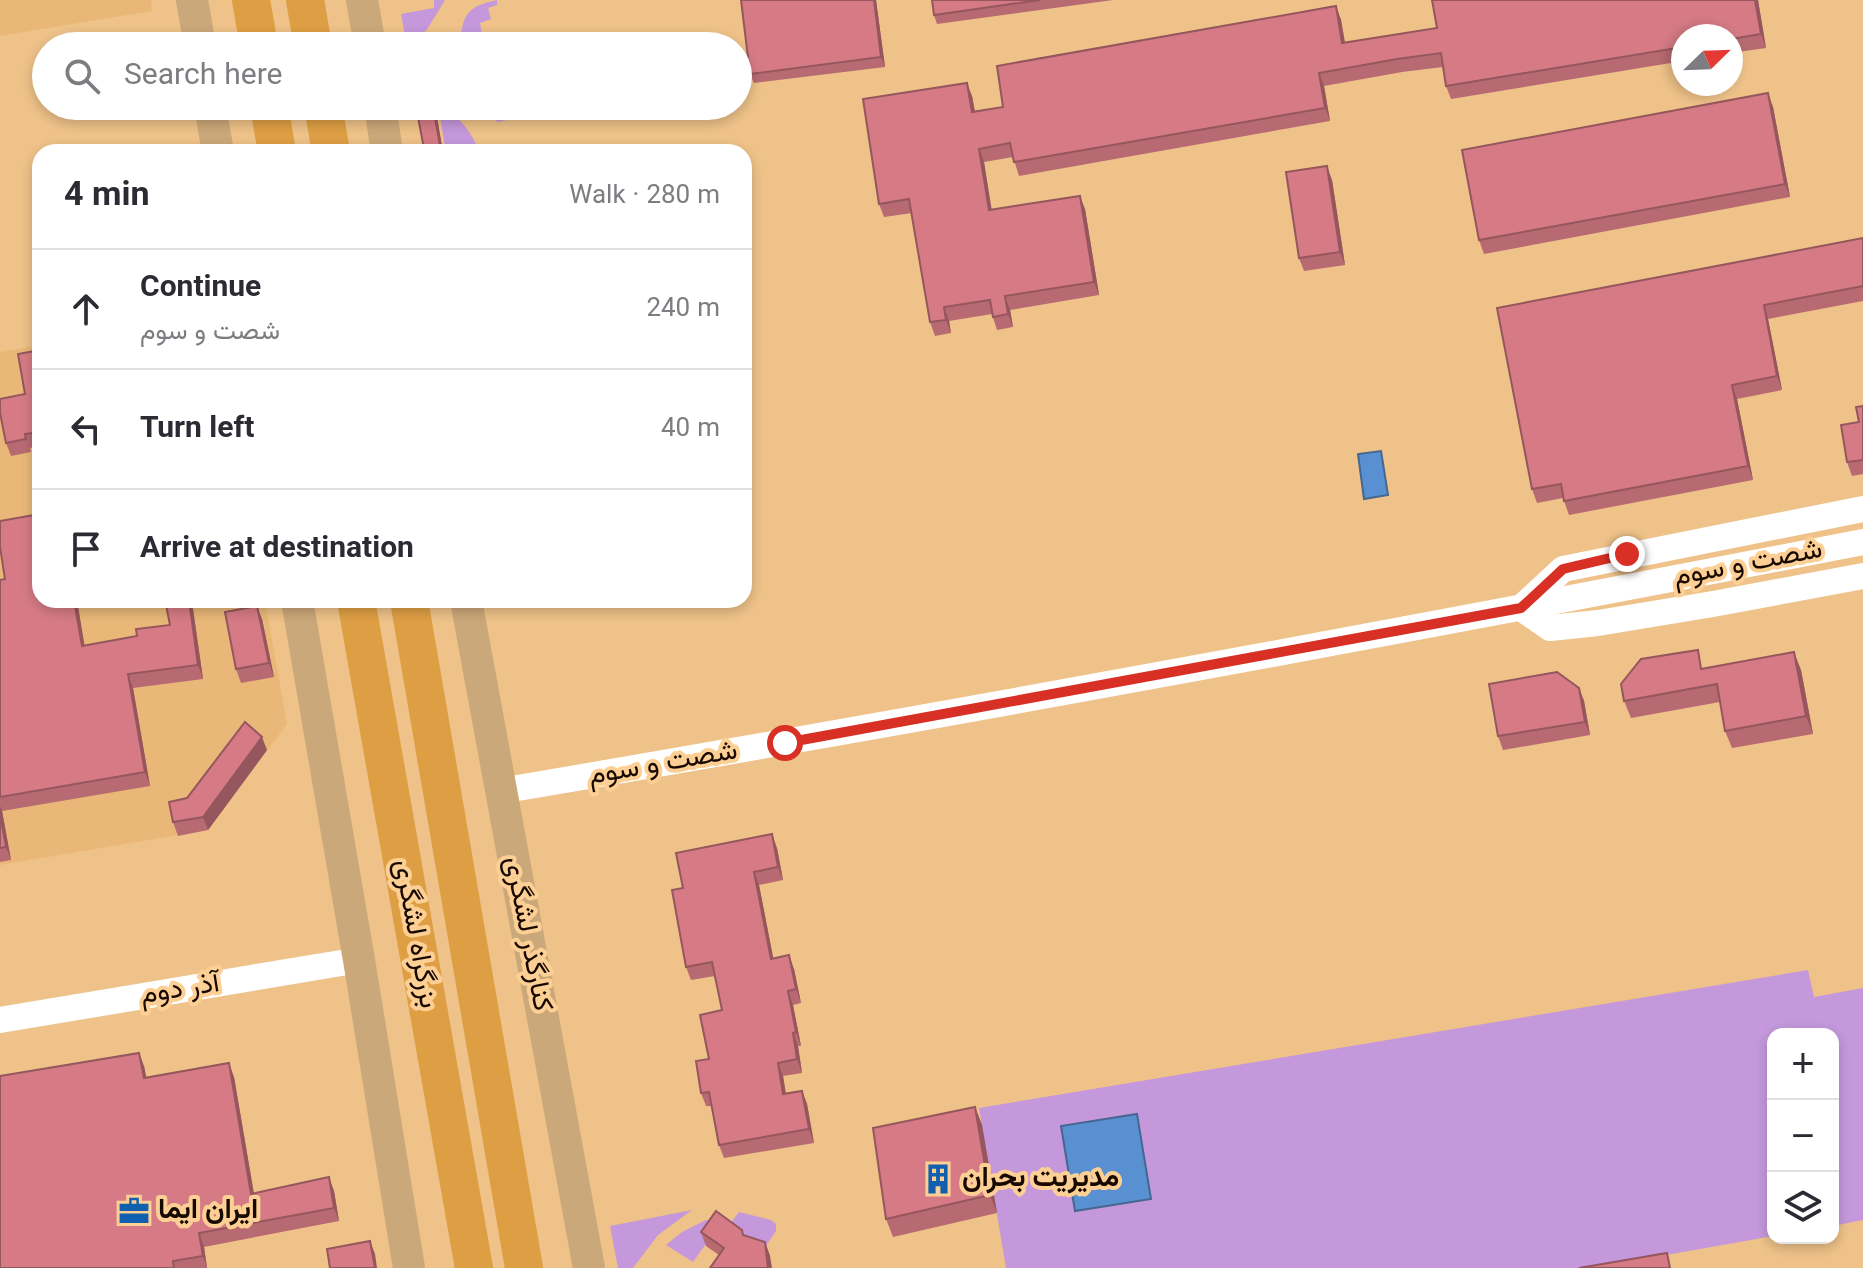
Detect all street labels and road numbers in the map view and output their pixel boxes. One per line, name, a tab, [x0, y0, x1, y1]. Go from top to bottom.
street label: شصت و سوم	[1670, 528, 1826, 600]
street label: شصت و سوم	[585, 729, 741, 799]
street label: کنارگذر لشگری	[490, 853, 564, 1015]
street label: بزرگراه لشگری	[380, 856, 450, 1012]
street label: آذر دوم	[137, 962, 225, 1018]

